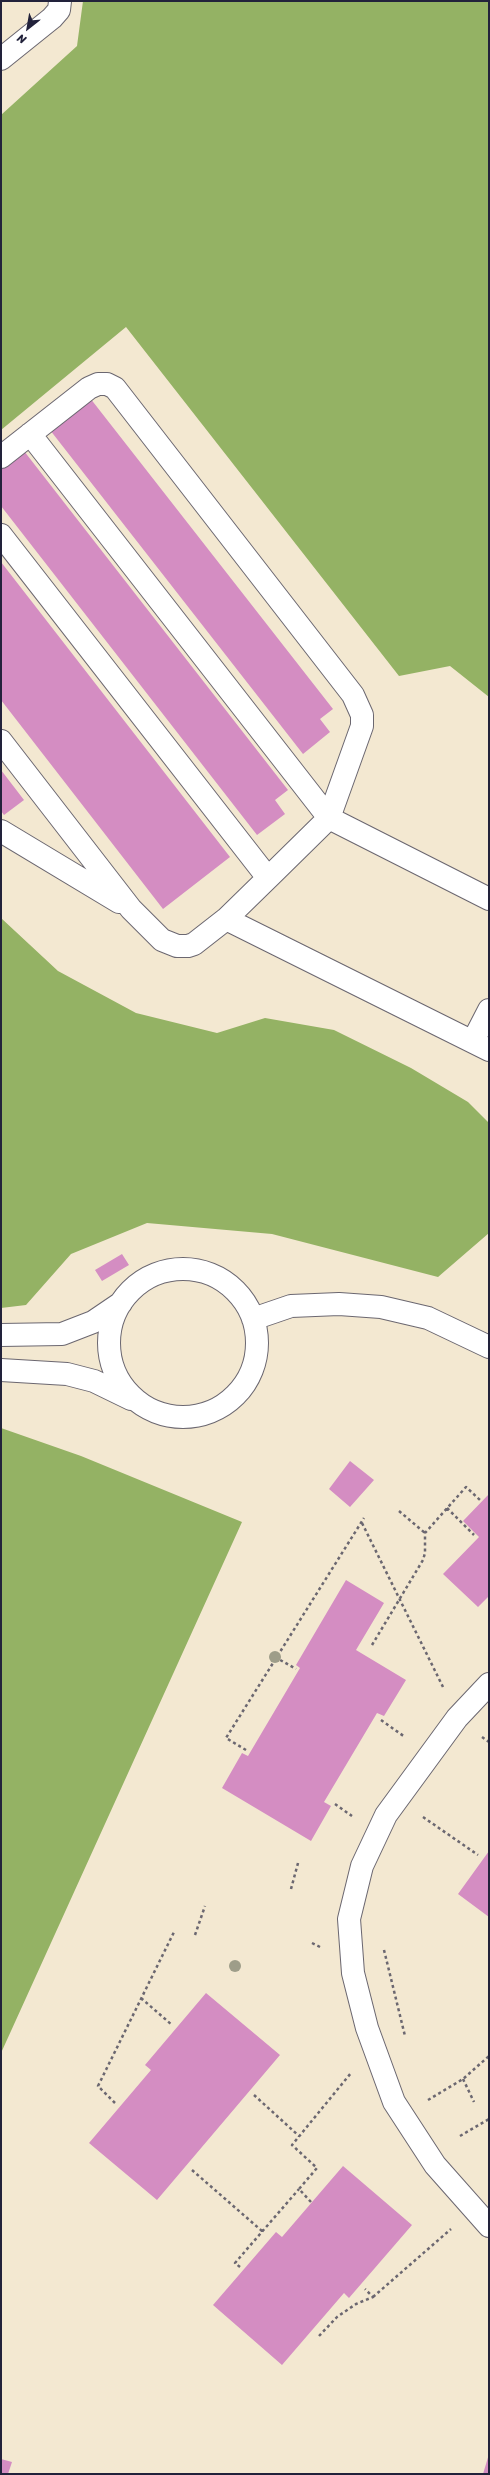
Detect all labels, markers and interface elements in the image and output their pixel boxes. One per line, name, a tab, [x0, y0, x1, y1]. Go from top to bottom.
north arrow	[8, 8, 48, 48]
text: N	[13, 29, 30, 49]

